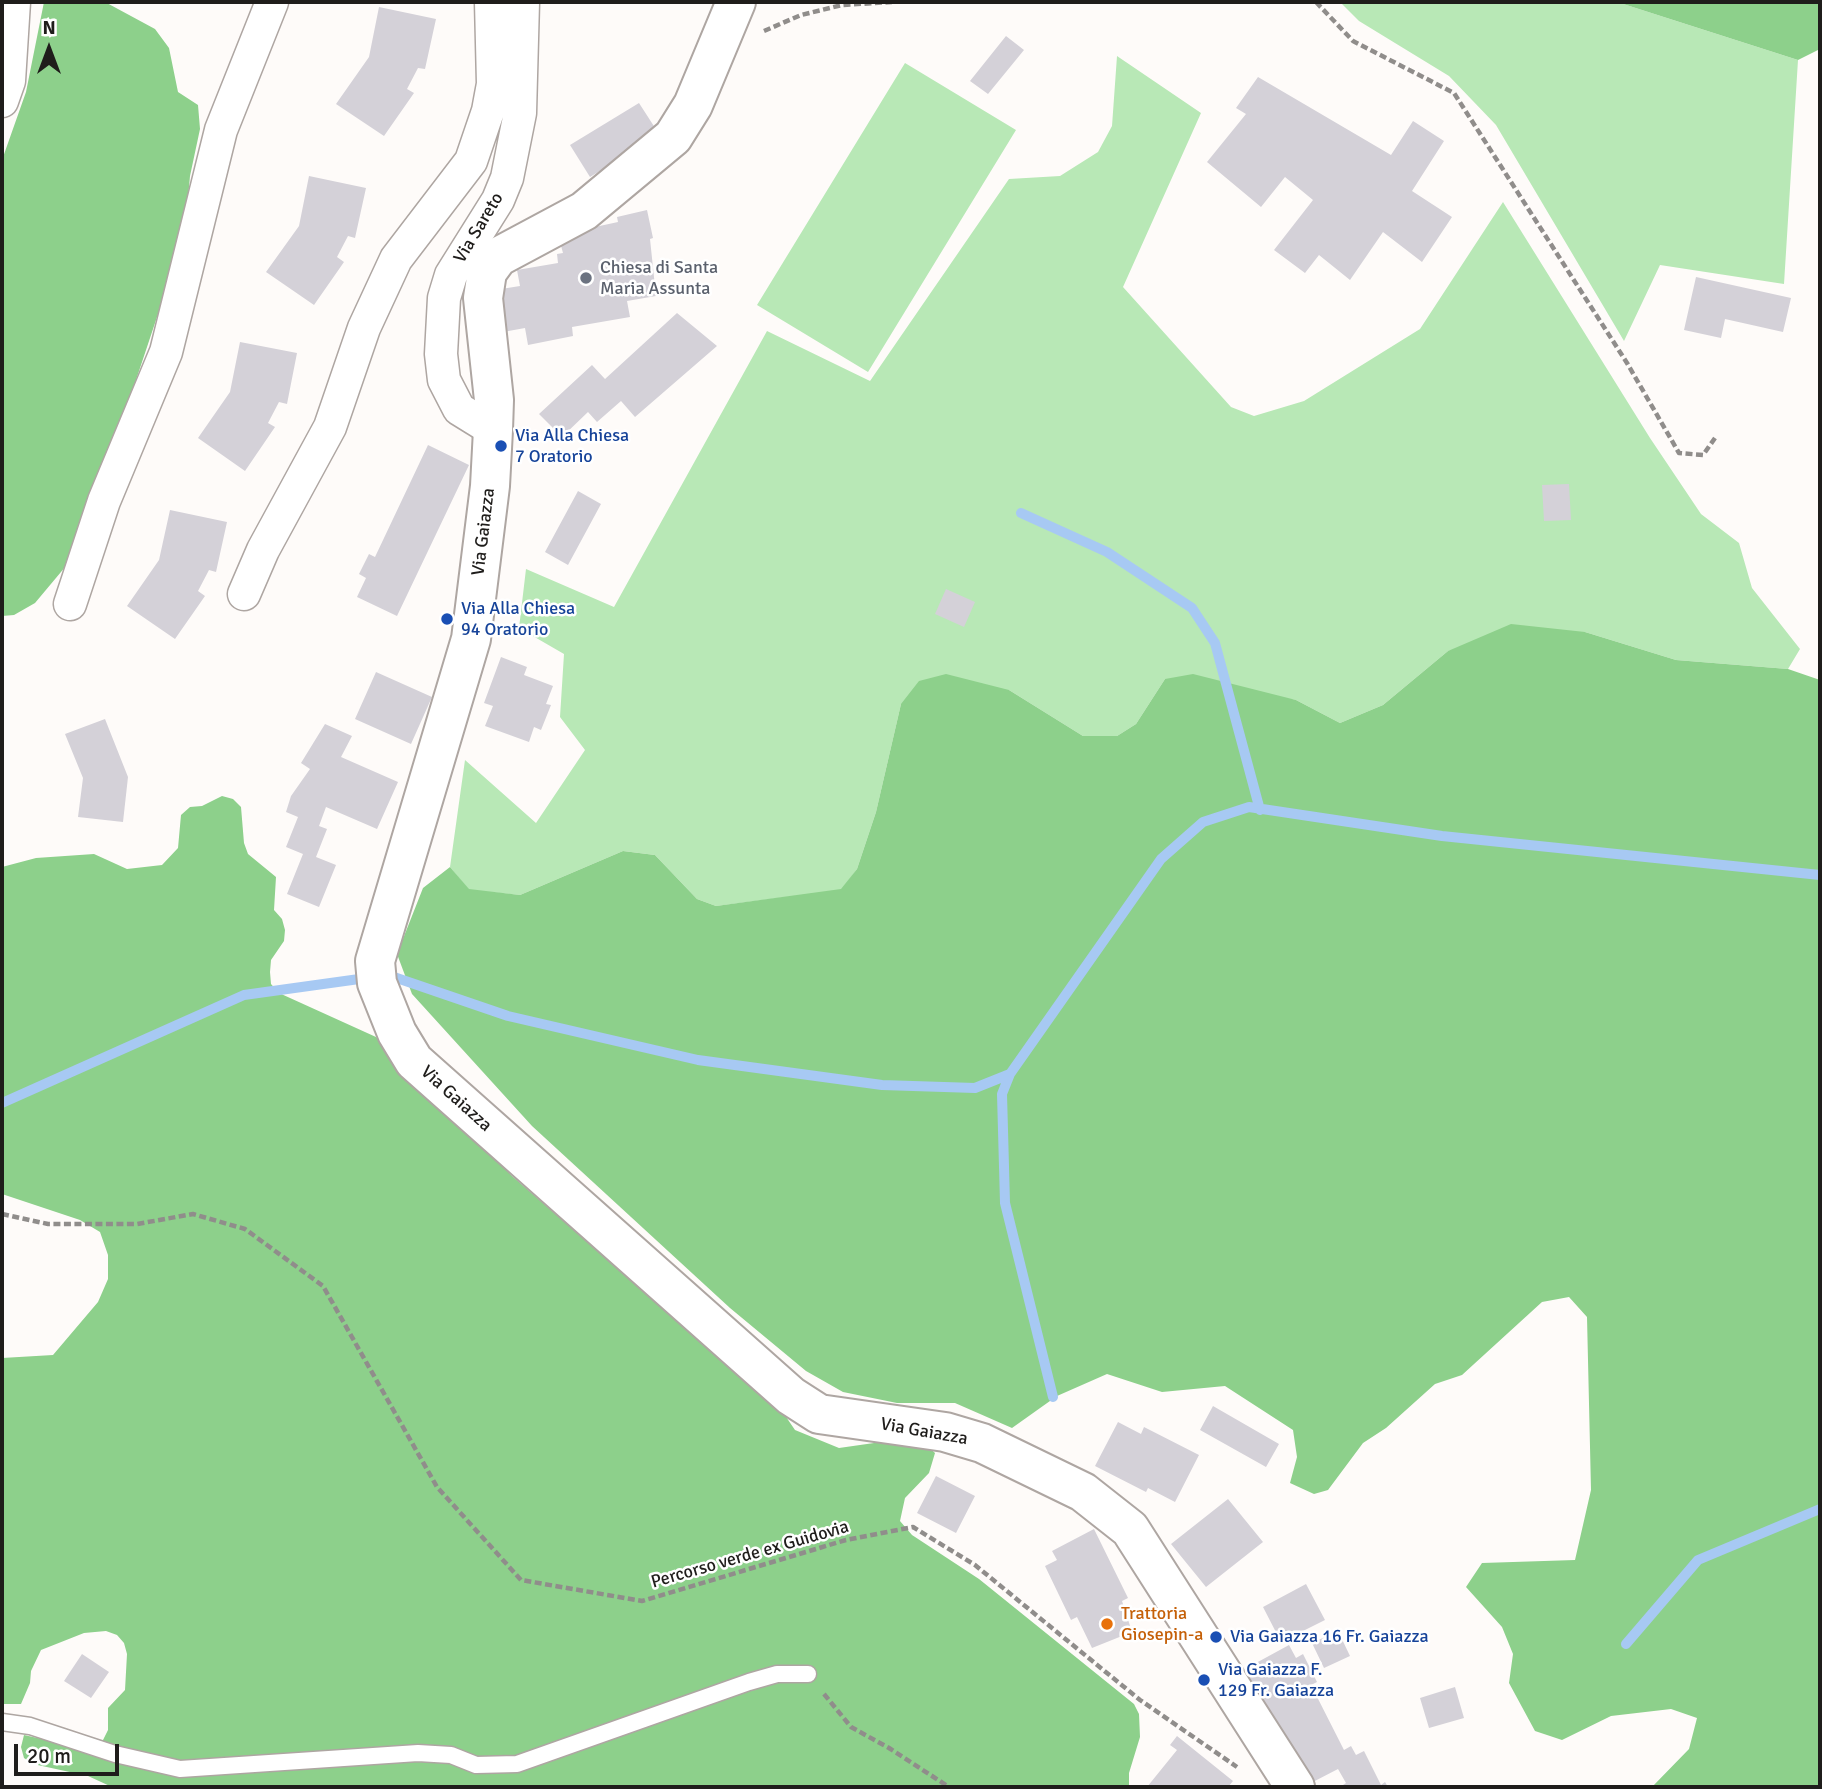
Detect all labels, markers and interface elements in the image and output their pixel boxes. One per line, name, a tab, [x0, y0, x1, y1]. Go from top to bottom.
north arrow	[14, 14, 84, 84]
text: N	[42, 16, 56, 40]
street label: Via Sareto	[450, 189, 508, 267]
place label: Chiesa di Santa Maria Assunta	[600, 257, 718, 300]
marker: Chiesa di Santa Maria Assunta	[578, 270, 594, 286]
place label: Via Alla Chiesa 7 Oratorio	[515, 425, 629, 467]
marker: Via Alla Chiesa 7 Oratorio	[493, 438, 509, 454]
street label: Via Gaiazza	[468, 487, 500, 577]
place label: Via Alla Chiesa 94 Oratorio	[461, 598, 575, 640]
marker: Via Alla Chiesa 94 Oratorio	[439, 611, 455, 627]
street label: Via Gaiazza	[416, 1061, 496, 1137]
street label: Via Gaiazza	[879, 1414, 969, 1450]
street label: Percorso verde ex Guidovia	[649, 1516, 851, 1594]
place label: Trattoria Giosepin-a	[1121, 1603, 1203, 1646]
marker: Trattoria Giosepin-a	[1099, 1616, 1115, 1632]
place label: Via Gaiazza 16 Fr. Gaiazza	[1230, 1626, 1429, 1648]
marker: Via Gaiazza 16 Fr. Gaiazza	[1208, 1629, 1224, 1645]
place label: Via Gaiazza F. 129 Fr. Gaiazza	[1218, 1659, 1334, 1702]
marker: Via Gaiazza F. 129 Fr. Gaiazza	[1196, 1672, 1212, 1688]
scale bar	[18, 1730, 122, 1774]
text: 20 m	[27, 1743, 71, 1769]

